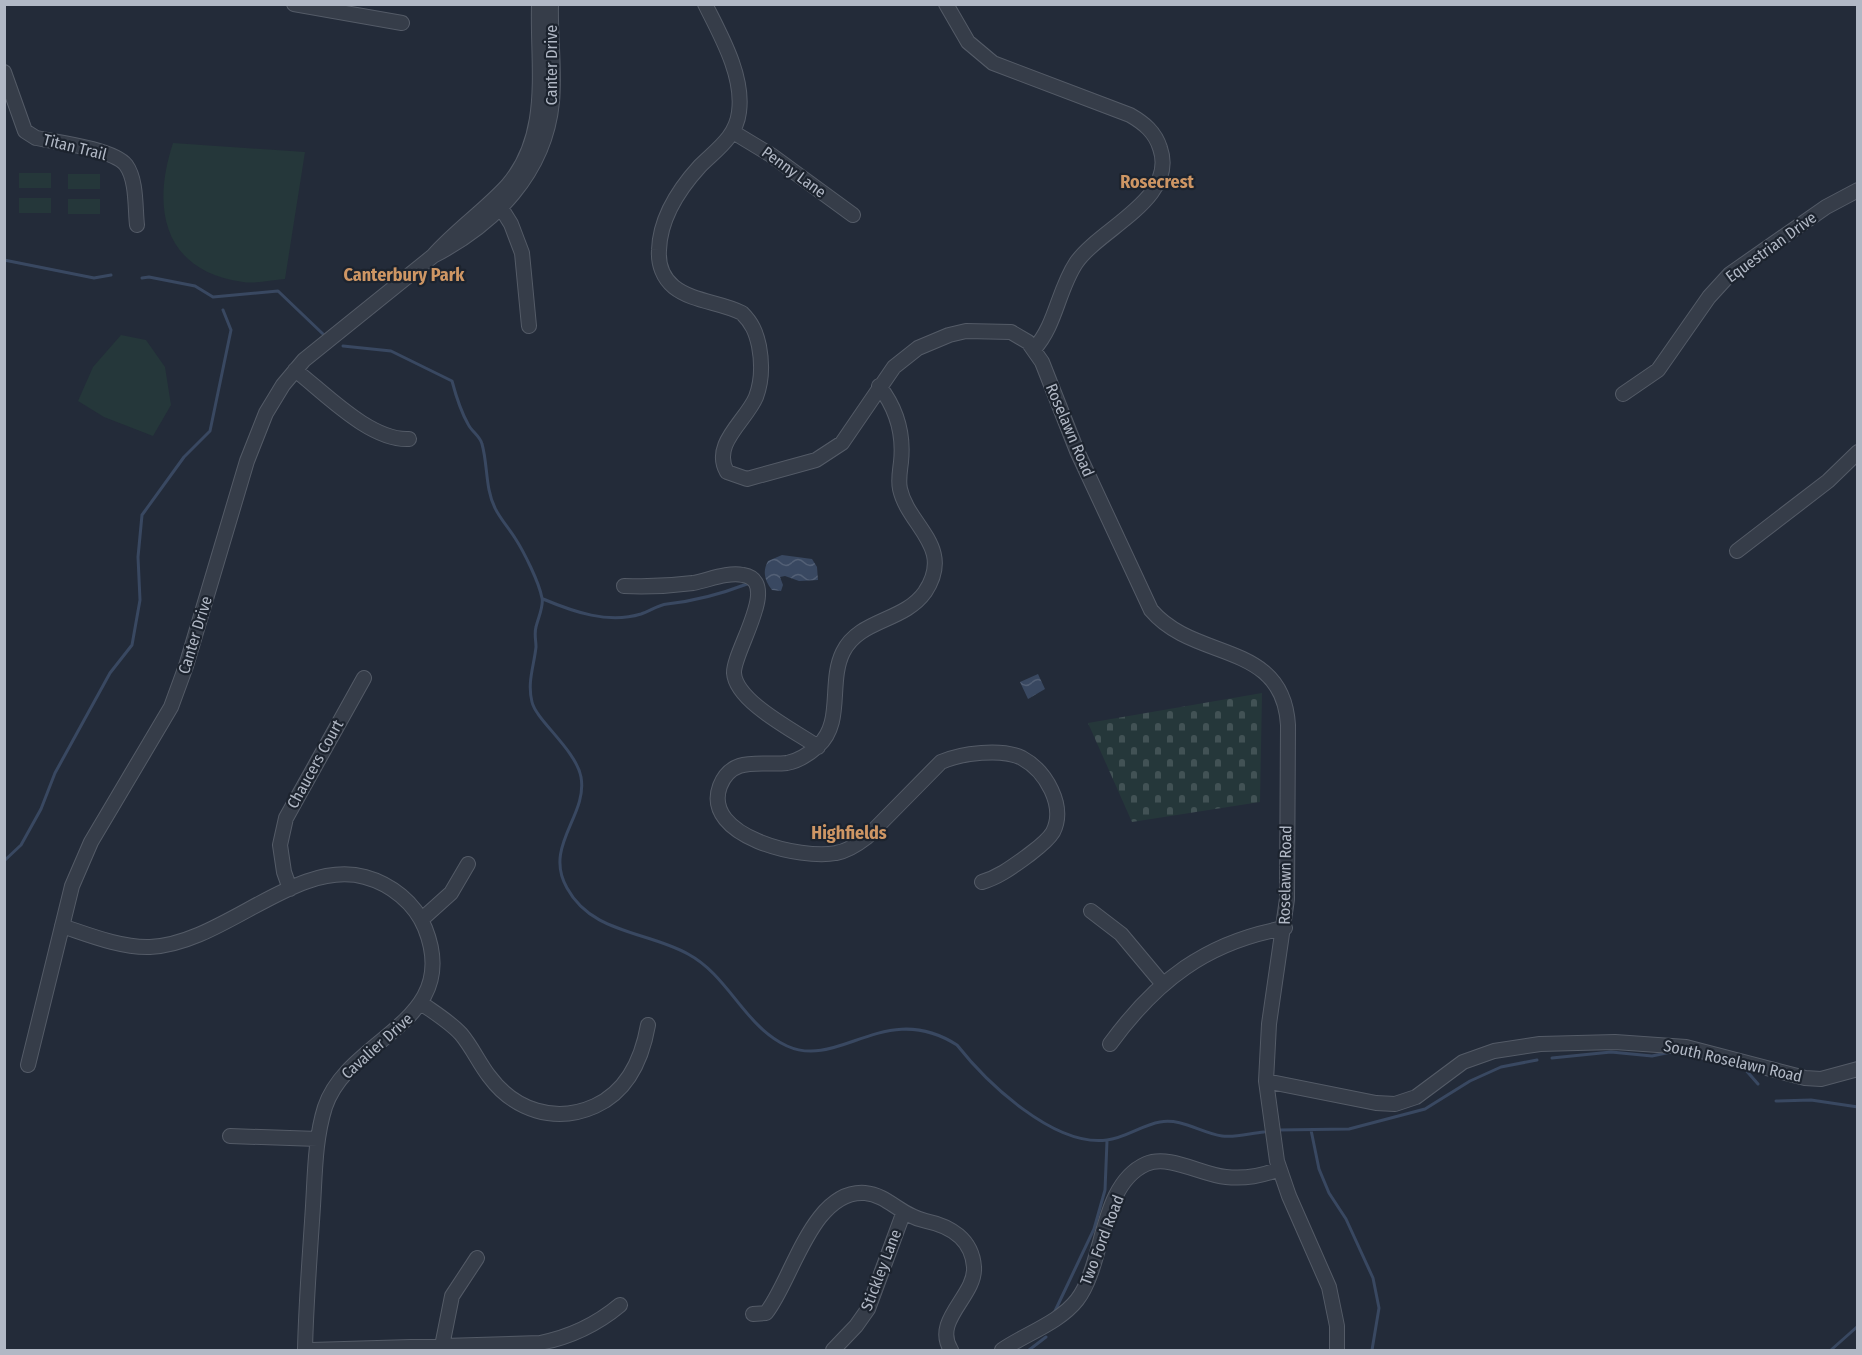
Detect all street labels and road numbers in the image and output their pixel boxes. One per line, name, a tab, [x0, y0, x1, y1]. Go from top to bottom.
street label: Canter Drive	[542, 25, 561, 105]
street label: Titan Trail	[41, 130, 109, 164]
street label: Penny Lane	[758, 142, 830, 202]
street label: Equestrian Drive	[1722, 208, 1820, 286]
street label: Roselawn Road	[1042, 381, 1098, 479]
street label: Canter Drive	[174, 594, 216, 676]
street label: Chaucers Court	[283, 716, 348, 812]
street label: Roselawn Road	[1275, 825, 1295, 925]
street label: Cavalier Drive	[337, 1009, 417, 1083]
street label: South Roselawn Road	[1662, 1036, 1804, 1086]
street label: Two Ford Road	[1076, 1192, 1128, 1288]
street label: Stickley Lane	[857, 1227, 905, 1313]

